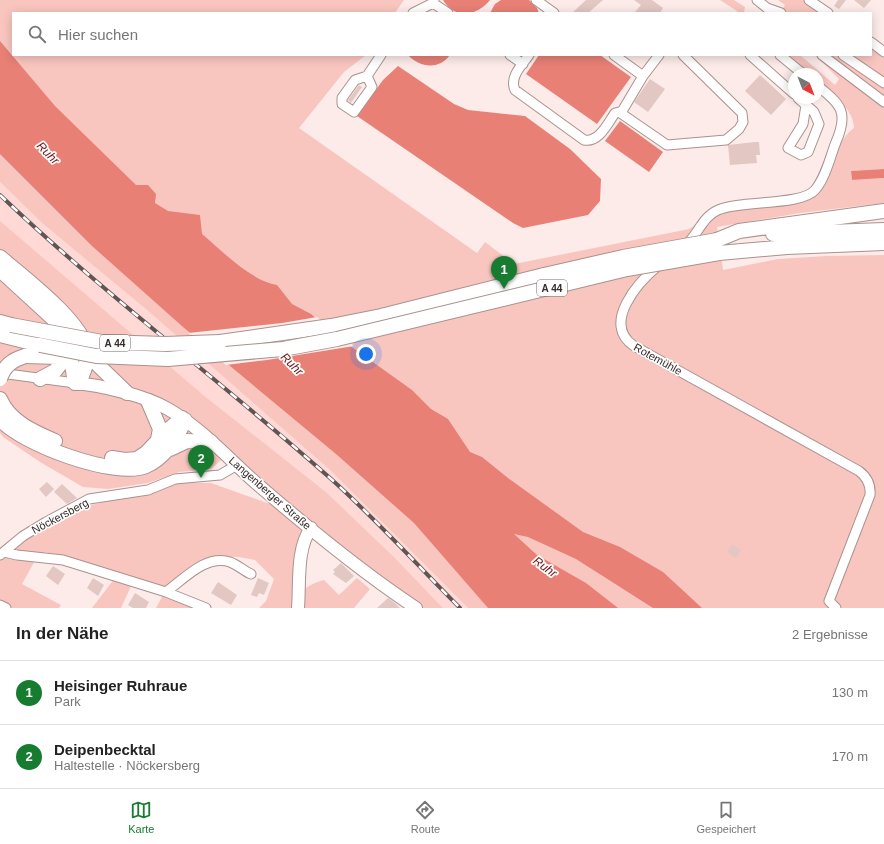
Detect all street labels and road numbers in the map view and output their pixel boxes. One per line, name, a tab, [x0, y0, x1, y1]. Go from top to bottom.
road number: A 44	[537, 280, 567, 296]
road number: A 44	[100, 335, 130, 351]
street label: Rotemühle	[632, 341, 684, 377]
street label: Langenberger Straße	[227, 454, 313, 532]
street label: Nöckersberg	[30, 496, 90, 536]

